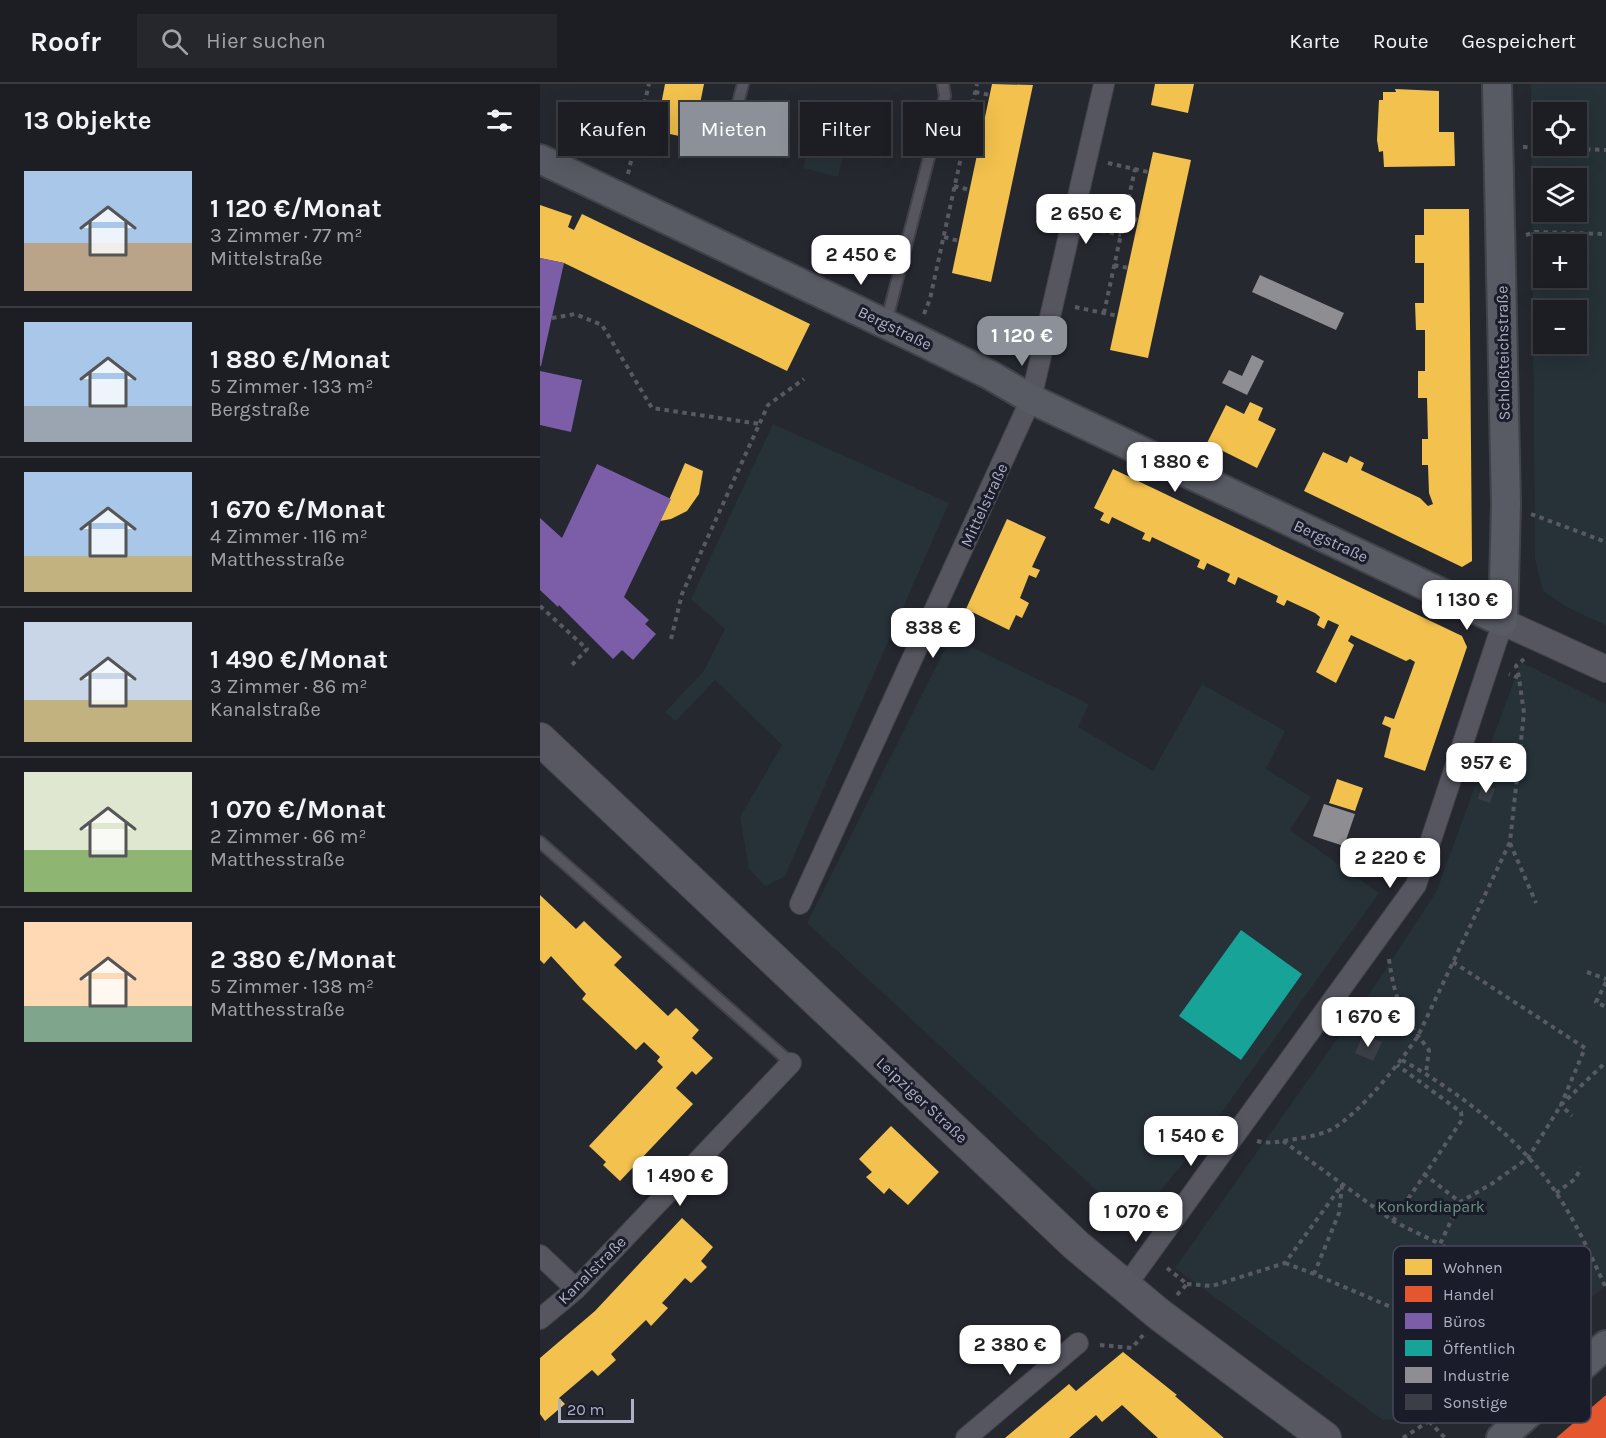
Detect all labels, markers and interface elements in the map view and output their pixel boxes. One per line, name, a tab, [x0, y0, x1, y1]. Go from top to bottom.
search box	[137, 14, 557, 68]
text: Roofr	[30, 25, 101, 58]
icon: search	[158, 25, 191, 58]
text: Hier suchen	[206, 28, 326, 54]
text: Karte	[1289, 29, 1340, 53]
text: Route	[1373, 29, 1429, 53]
text: Gespeichert	[1462, 29, 1576, 53]
chip: Kaufen	[558, 102, 668, 156]
chip: Mieten	[680, 102, 788, 156]
chip: Filter	[800, 102, 891, 156]
chip: Neu	[903, 102, 983, 156]
map controls	[1533, 102, 1587, 354]
button: locate	[1533, 102, 1587, 156]
icon: filters	[483, 104, 516, 137]
text: 13 Objekte	[24, 105, 152, 136]
button: layers	[1533, 168, 1587, 222]
text: 1 120 €/Monat	[210, 193, 382, 224]
pin: 2 650 €	[1031, 194, 1141, 245]
icon: home	[72, 195, 144, 267]
text: 2 650 €	[1050, 202, 1122, 225]
text: 3 Zimmer · 77 m²	[210, 224, 363, 247]
button: +	[1533, 234, 1587, 288]
pin: 2 450 €	[806, 235, 916, 286]
text: 2 450 €	[825, 243, 897, 266]
text: Mittelstraße	[210, 247, 323, 270]
street label: Schloßteichstraße	[1492, 286, 1514, 420]
button: −	[1533, 300, 1587, 354]
street label: Bergstraße	[855, 302, 935, 354]
pin: 1 120 €	[967, 316, 1077, 367]
text: 1 120 €	[991, 324, 1053, 347]
text: 1 880 €/Monat	[210, 344, 390, 375]
icon: home	[72, 346, 144, 418]
text: 5 Zimmer · 133 m²	[210, 375, 374, 398]
text: Bergstraße	[210, 398, 310, 421]
pin: 1 880 €	[1120, 442, 1230, 493]
text: 1 880 €	[1141, 450, 1209, 473]
street label: Mittelstraße	[956, 460, 1012, 550]
text: 1 670 €/Monat	[210, 494, 385, 525]
icon: home	[72, 496, 144, 568]
street label: Bergstraße	[1291, 516, 1371, 566]
text: 4 Zimmer · 116 m²	[210, 525, 368, 548]
text: Matthesstraße	[210, 548, 345, 571]
pin: 1 130 €	[1412, 580, 1522, 631]
text: 1 130 €	[1436, 588, 1498, 611]
pin: 838 €	[891, 608, 975, 659]
text: 838 €	[905, 616, 961, 639]
text: 1 490 €/Monat	[210, 644, 388, 675]
icon: home	[72, 646, 144, 718]
text: 3 Zimmer · 86 m²	[210, 675, 368, 698]
text: Kanalstraße	[210, 698, 321, 721]
pin: 957 €	[1444, 743, 1528, 794]
text: 957 €	[1460, 751, 1512, 774]
text: 1 070 €/Monat	[210, 794, 386, 825]
icon: home	[72, 796, 144, 868]
text: 2 Zimmer · 66 m²	[210, 825, 367, 848]
pin: 2 220 €	[1335, 838, 1445, 889]
text: 2 220 €	[1354, 846, 1426, 869]
text: Matthesstraße	[210, 848, 345, 871]
text: 2 380 €/Monat	[210, 944, 396, 975]
icon: home	[72, 946, 144, 1018]
text: 5 Zimmer · 138 m²	[210, 975, 374, 998]
pin: 1 670 €	[1313, 997, 1423, 1048]
text: Matthesstraße	[210, 998, 345, 1021]
text: 1 670 €	[1336, 1005, 1400, 1028]
street label: Leipziger Straße	[873, 1053, 971, 1147]
pin: 1 540 €	[1136, 1116, 1246, 1167]
text: 1 540 €	[1158, 1124, 1224, 1147]
pin: 1 490 €	[625, 1156, 735, 1207]
text: 1 490 €	[647, 1164, 713, 1187]
pin: 1 070 €	[1081, 1192, 1191, 1243]
park label: Konkordiapark	[1377, 1197, 1485, 1216]
text: 1 070 €	[1103, 1200, 1169, 1223]
street label: Kanalstraße	[554, 1232, 630, 1308]
legend	[1393, 1246, 1591, 1423]
text: Wohnen	[1443, 1258, 1503, 1277]
text: Handel	[1443, 1285, 1494, 1304]
text: Büros	[1443, 1312, 1486, 1331]
pin: 2 380 €	[955, 1325, 1065, 1376]
text: 2 380 €	[974, 1333, 1046, 1356]
text: Öffentlich	[1443, 1339, 1515, 1358]
text: Industrie	[1443, 1366, 1510, 1385]
text: Sonstige	[1443, 1393, 1508, 1412]
scale bar	[558, 1396, 634, 1424]
text: 20 m	[567, 1400, 605, 1419]

